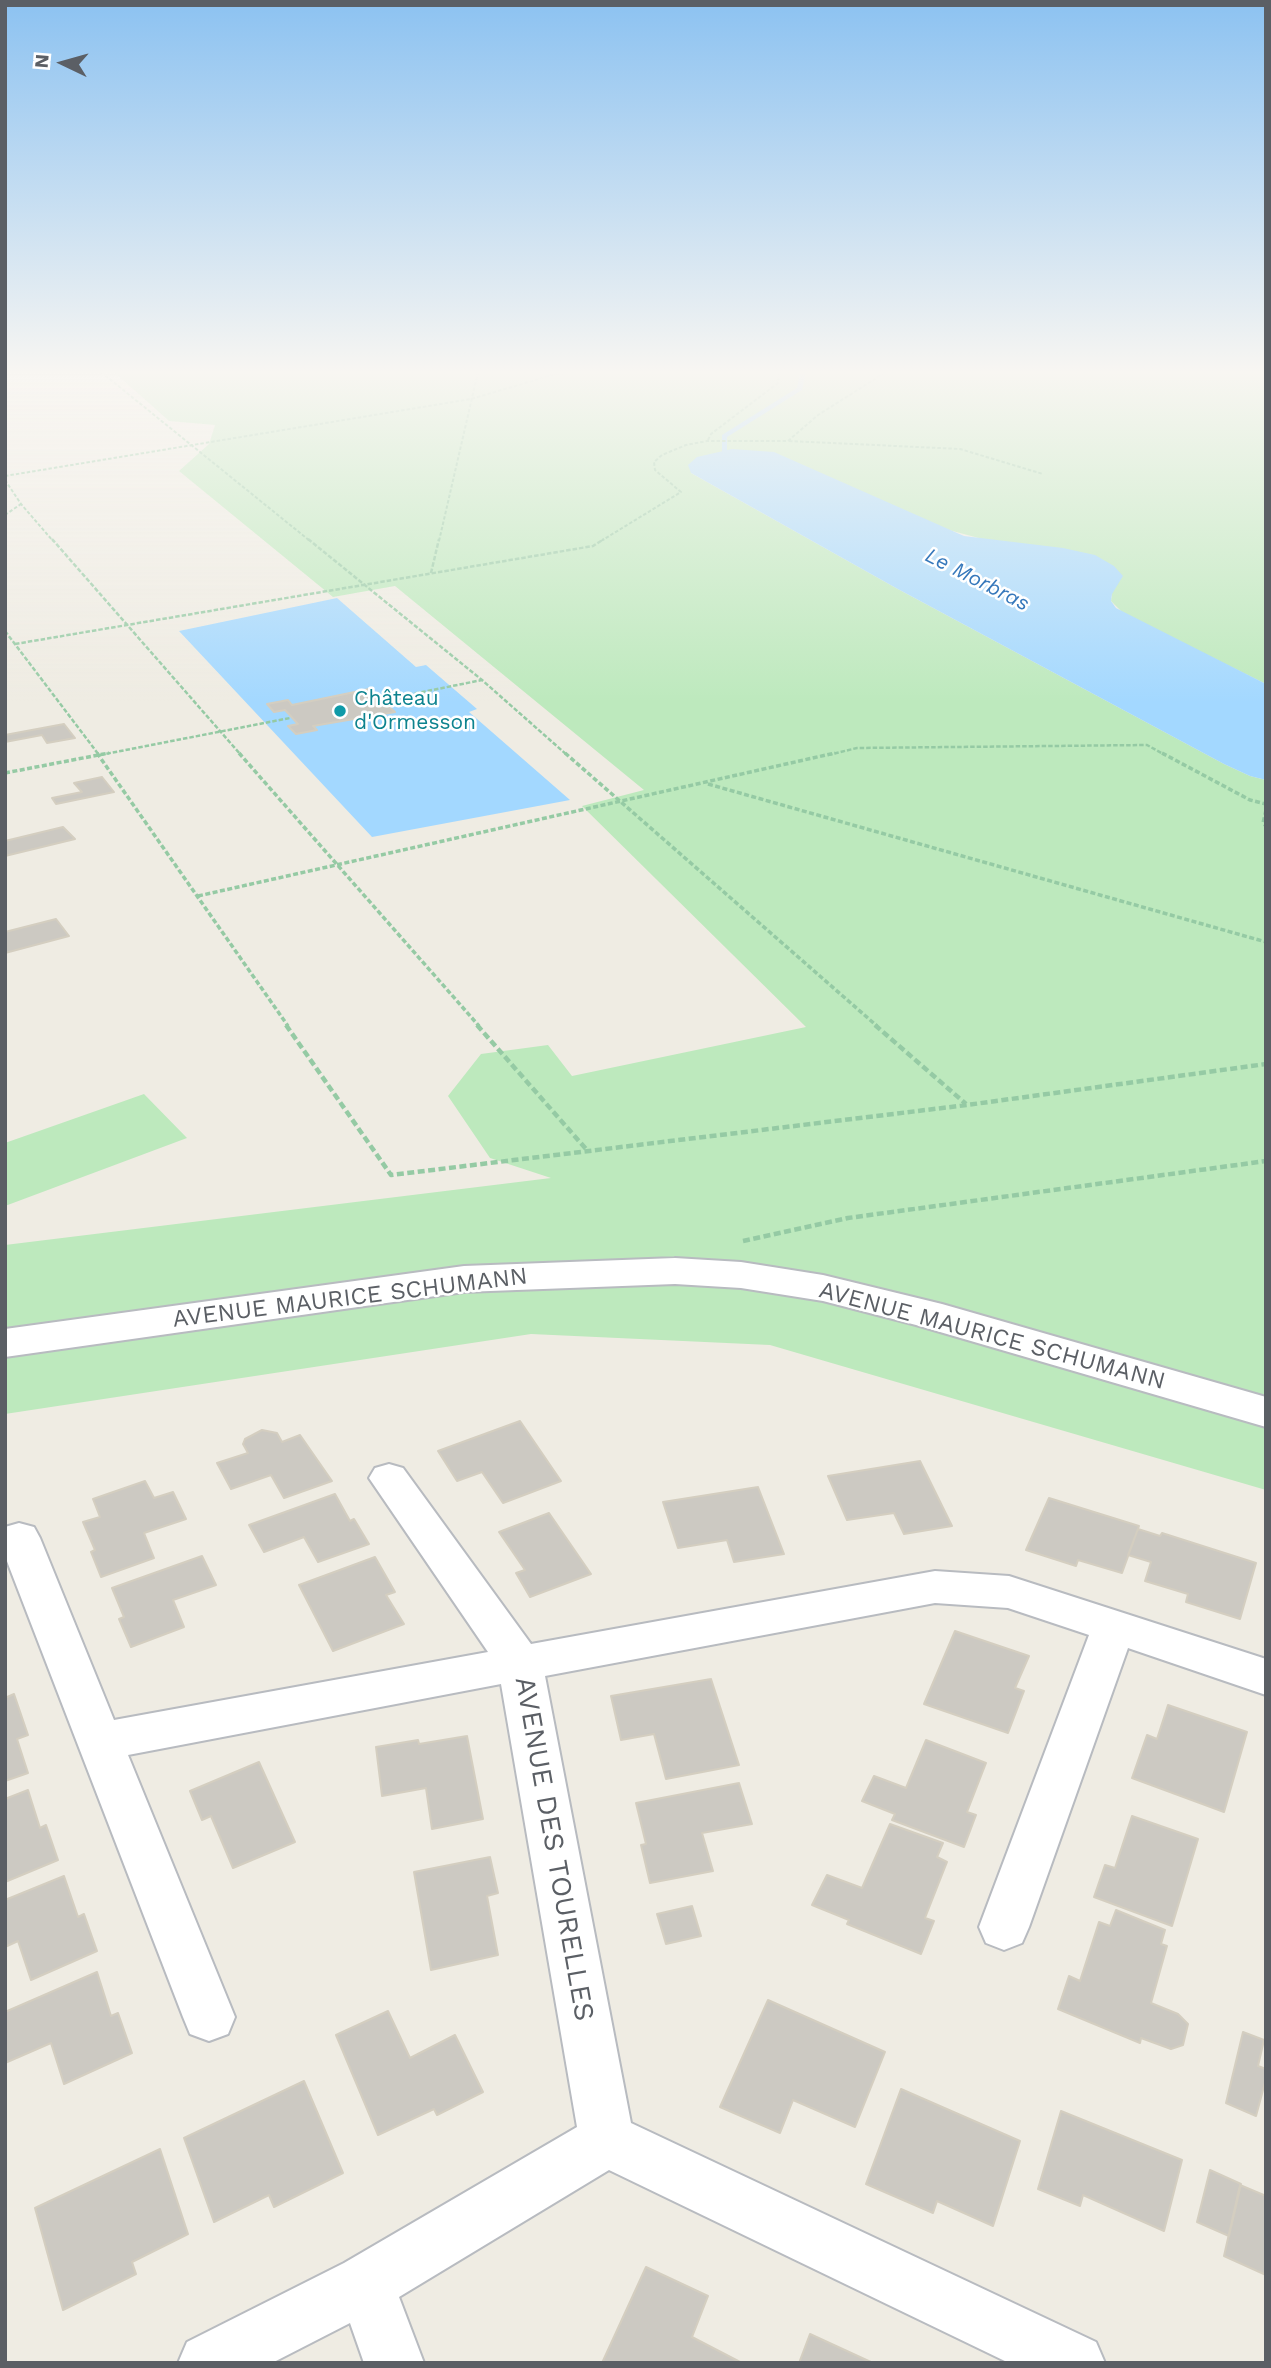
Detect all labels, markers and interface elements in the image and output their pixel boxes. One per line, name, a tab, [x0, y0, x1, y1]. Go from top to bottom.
north arrow	[28, 28, 98, 98]
text: N	[30, 53, 54, 69]
water label: Le Morbras	[921, 543, 1033, 617]
place label: Château d'Ormesson	[354, 686, 476, 736]
marker: Château d'Ormesson	[332, 703, 348, 719]
street label: AVENUE MAURICE SCHUMANN	[171, 1262, 529, 1334]
street label: AVENUE MAURICE SCHUMANN	[816, 1276, 1168, 1396]
street label: AVENUE DES TOURELLES	[507, 1674, 601, 2024]

